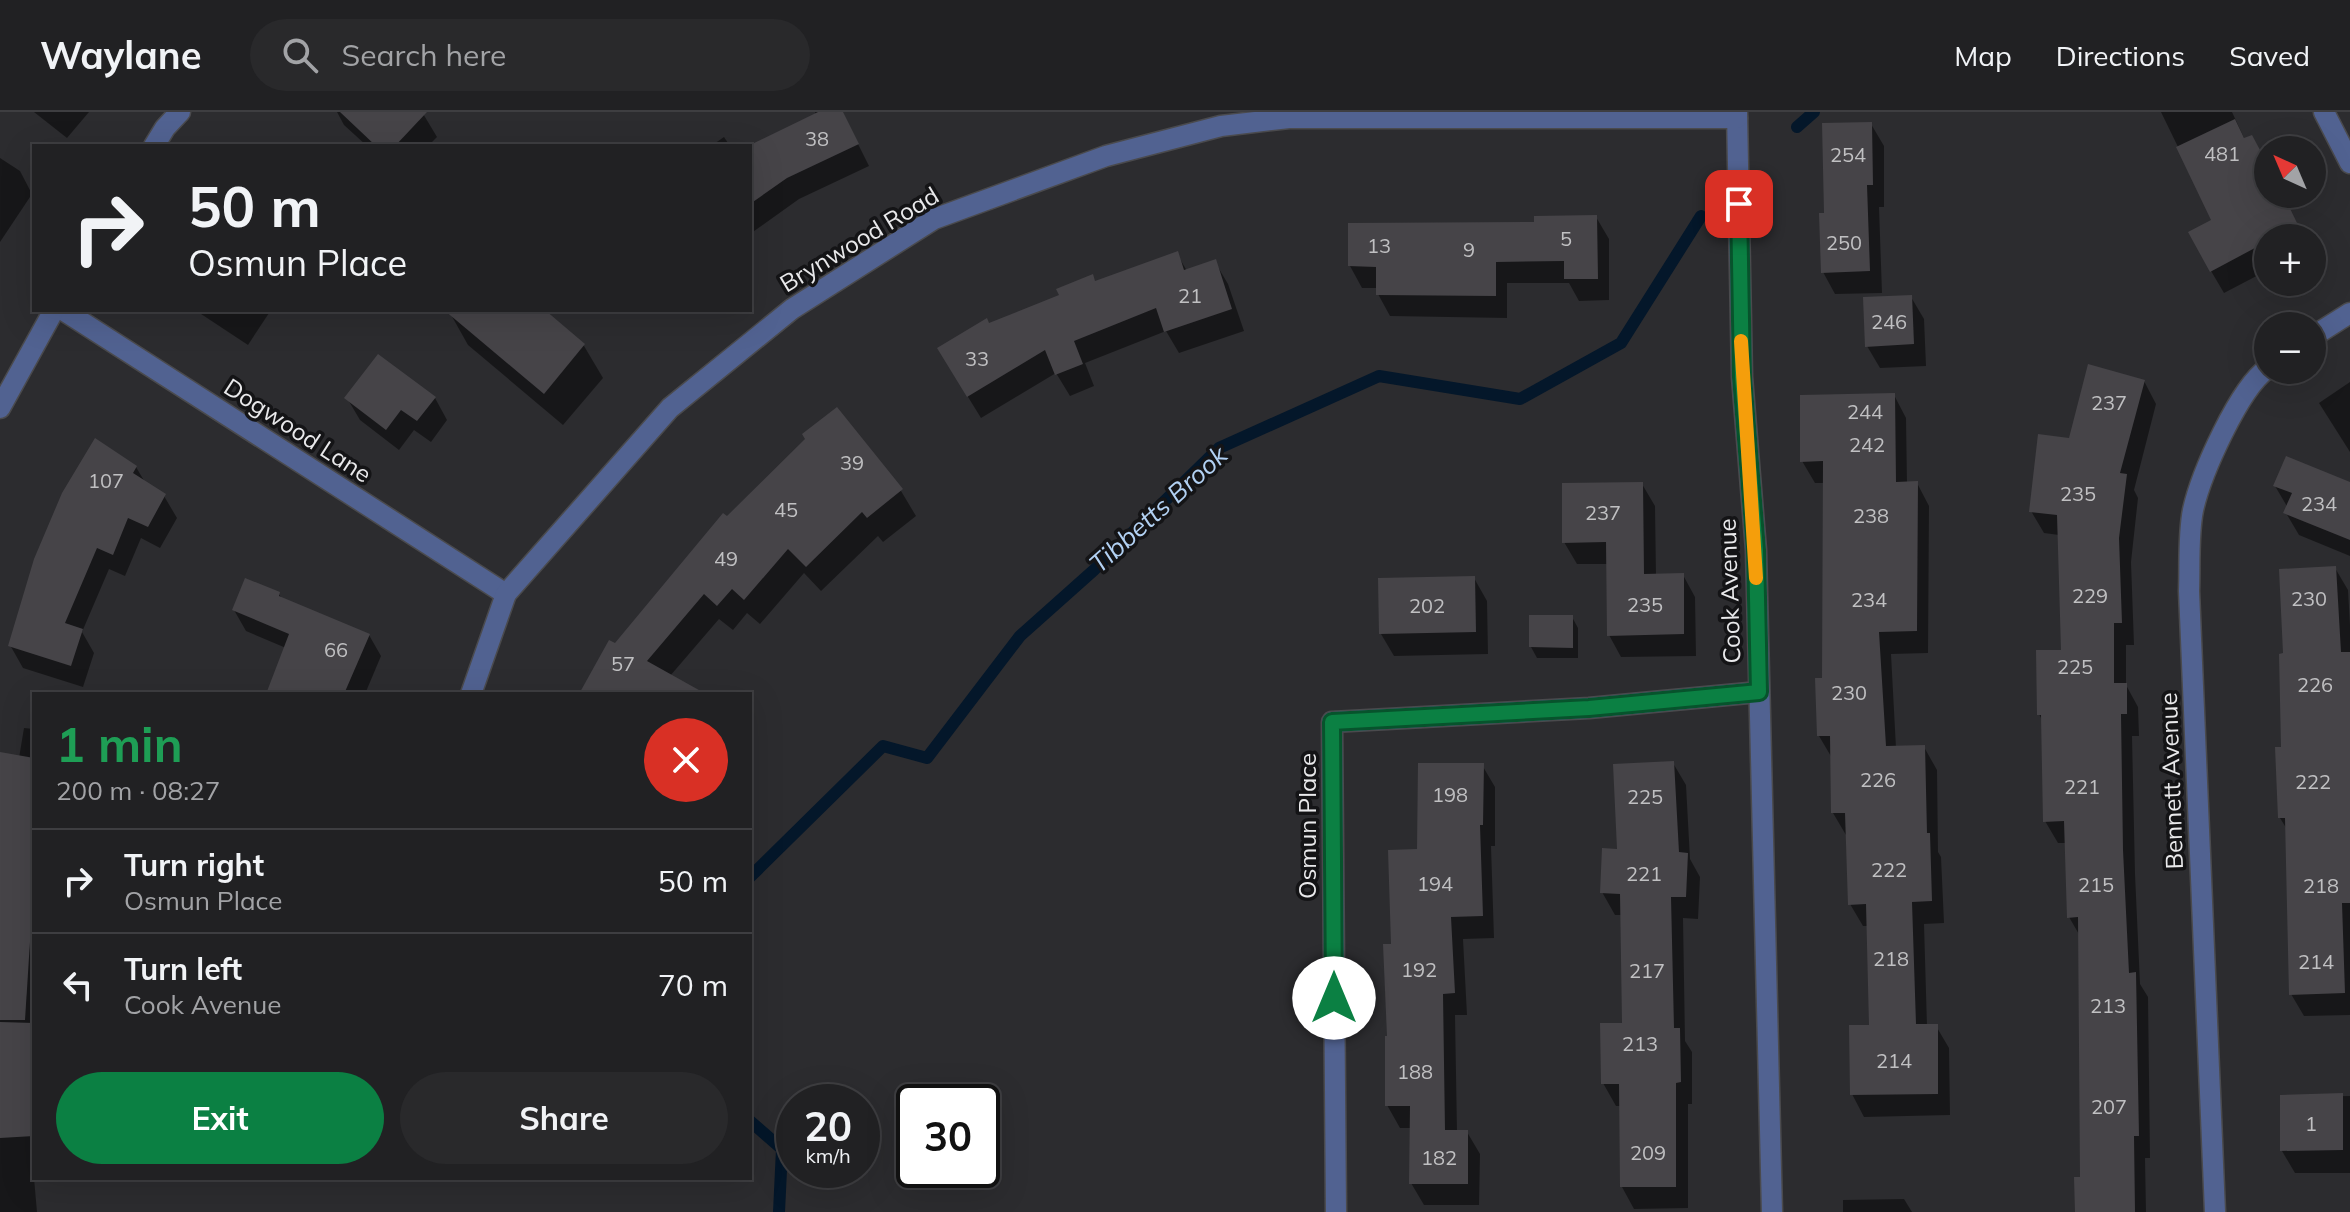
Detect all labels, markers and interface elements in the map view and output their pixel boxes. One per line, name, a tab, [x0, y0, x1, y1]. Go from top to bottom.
search box	[250, 19, 810, 91]
text: Waylane	[40, 31, 202, 79]
icon: search	[278, 33, 322, 77]
text: Search here	[342, 36, 506, 74]
text: Map	[1954, 38, 2012, 73]
text: Directions	[2056, 38, 2185, 73]
text: Saved	[2229, 38, 2310, 73]
house number: 38	[805, 126, 829, 151]
north arrow	[2254, 136, 2326, 208]
map controls	[2254, 136, 2326, 384]
house number: 481	[2204, 141, 2240, 166]
house number: 254	[1830, 142, 1866, 167]
pin	[1705, 170, 1773, 238]
text: 50 m	[188, 171, 321, 241]
icon: right	[56, 176, 160, 280]
street label: Brynwood Road	[774, 180, 944, 298]
icon: arrive	[1717, 182, 1761, 226]
button: +	[2254, 224, 2326, 296]
house number: 5	[1560, 226, 1572, 251]
house number: 250	[1826, 230, 1862, 255]
house number: 13	[1367, 233, 1391, 258]
house number: 9	[1463, 237, 1475, 262]
text: Osmun Place	[188, 240, 407, 285]
house number: 21	[1178, 283, 1202, 308]
house number: 246	[1871, 309, 1907, 334]
button: −	[2254, 312, 2326, 384]
house number: 33	[965, 346, 989, 371]
street label: Dogwood Lane	[219, 371, 377, 489]
house number: 237	[2091, 390, 2127, 415]
house number: 244	[1847, 399, 1883, 424]
house number: 242	[1849, 432, 1885, 457]
water label: Tibbetts Brook	[1082, 438, 1234, 580]
house number: 39	[840, 450, 864, 475]
house number: 107	[88, 468, 124, 493]
house number: 235	[2060, 481, 2096, 506]
house number: 234	[2301, 491, 2337, 516]
house number: 45	[774, 497, 798, 522]
house number: 237	[1585, 500, 1621, 525]
house number: 238	[1853, 503, 1889, 528]
street label: Cook Avenue	[1711, 518, 1747, 664]
house number: 49	[714, 546, 738, 571]
house number: 229	[2072, 583, 2108, 608]
house number: 230	[2291, 586, 2327, 611]
house number: 234	[1851, 587, 1887, 612]
house number: 235	[1627, 592, 1663, 617]
house number: 202	[1409, 593, 1445, 618]
house number: 66	[324, 637, 348, 662]
house number: 57	[611, 651, 635, 676]
house number: 225	[2057, 654, 2093, 679]
house number: 226	[2297, 672, 2333, 697]
house number: 230	[1831, 680, 1867, 705]
street label: Bennett Avenue	[2153, 692, 2189, 870]
text: 1 min	[56, 714, 183, 774]
button: close	[644, 718, 728, 802]
street label: Osmun Place	[1292, 753, 1322, 899]
house number: 226	[1860, 767, 1896, 792]
house number: 222	[2295, 769, 2331, 794]
text: 200 m · 08:27	[56, 774, 220, 807]
house number: 221	[2064, 774, 2100, 799]
house number: 198	[1432, 782, 1468, 807]
house number: 225	[1627, 784, 1663, 809]
text: Turn right	[124, 846, 264, 884]
house number: 222	[1871, 857, 1907, 882]
icon: right	[56, 859, 100, 903]
house number: 221	[1626, 861, 1662, 886]
text: 50 m	[658, 862, 728, 900]
house number: 194	[1417, 871, 1453, 896]
house number: 215	[2078, 872, 2114, 897]
house number: 218	[2303, 873, 2339, 898]
text: Osmun Place	[124, 884, 282, 917]
house number: 218	[1873, 946, 1909, 971]
house number: 214	[2298, 949, 2334, 974]
text: Turn left	[124, 950, 242, 988]
position arrow	[1292, 956, 1376, 1040]
house number: 192	[1401, 957, 1437, 982]
house number: 217	[1629, 958, 1665, 983]
icon: left	[56, 963, 100, 1007]
text: 70 m	[658, 966, 728, 1004]
text: Cook Avenue	[124, 988, 281, 1021]
house number: 213	[2090, 993, 2126, 1018]
house number: 213	[1622, 1031, 1658, 1056]
house number: 214	[1876, 1048, 1912, 1073]
house number: 188	[1397, 1059, 1433, 1084]
button: Exit	[56, 1072, 384, 1164]
button: Share	[400, 1072, 728, 1164]
speed limit sign: 30	[896, 1084, 1000, 1188]
house number: 207	[2091, 1094, 2127, 1119]
text: 20	[804, 1101, 852, 1151]
house number: 1	[2305, 1111, 2317, 1136]
house number: 209	[1630, 1140, 1666, 1165]
text: km/h	[805, 1143, 851, 1168]
house number: 182	[1421, 1145, 1457, 1170]

